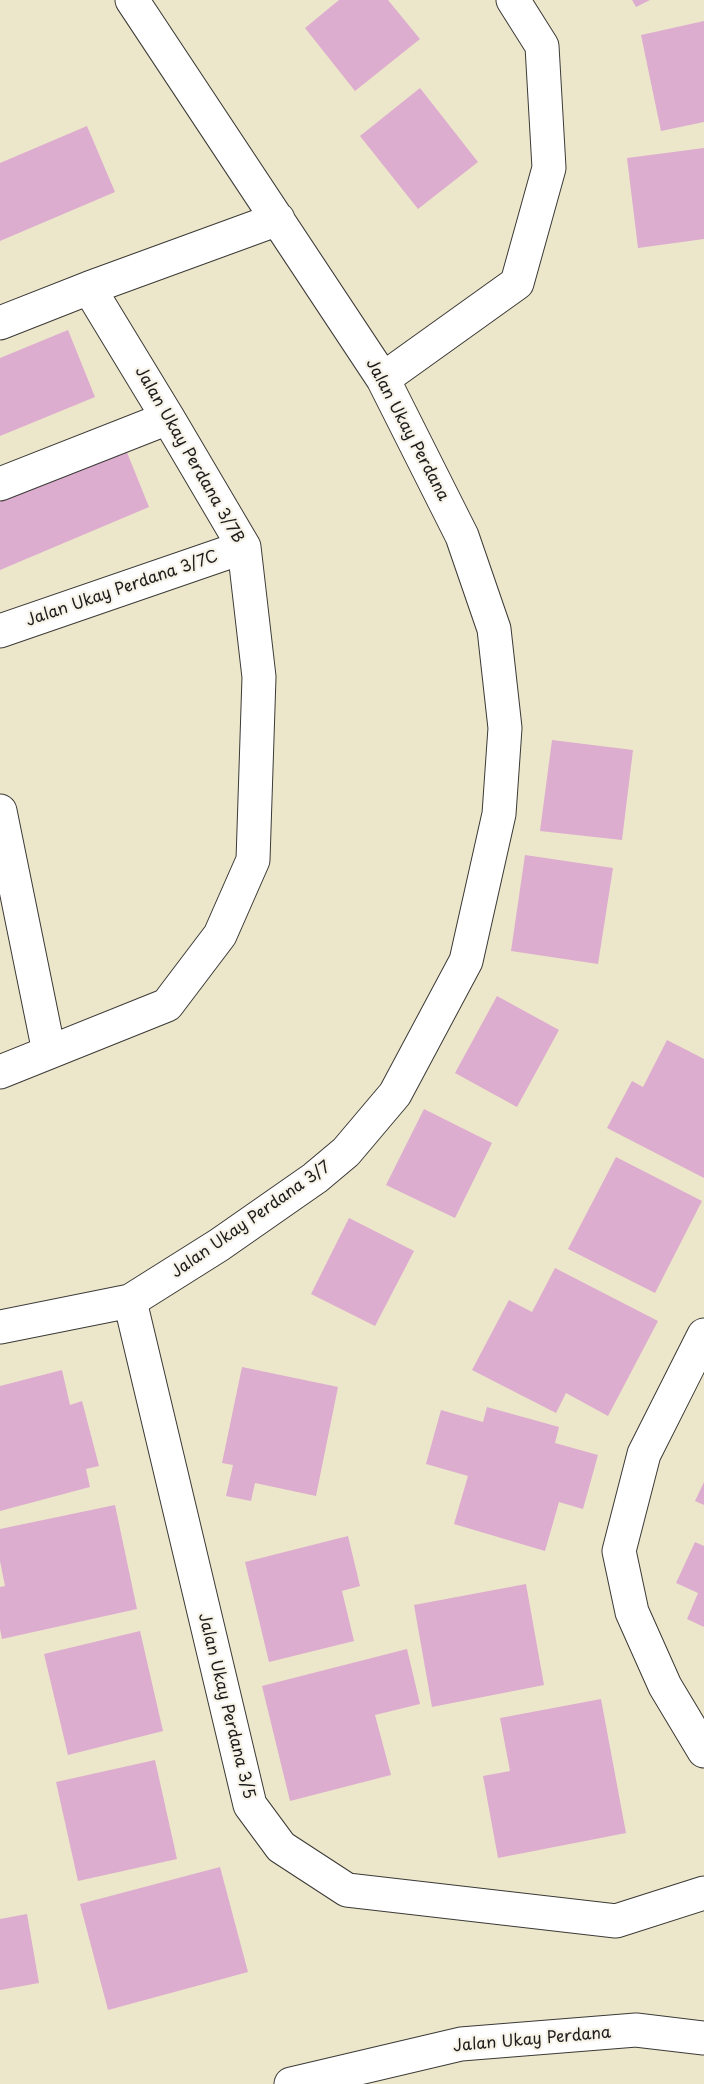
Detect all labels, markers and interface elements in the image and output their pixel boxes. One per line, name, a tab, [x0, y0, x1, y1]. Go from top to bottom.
street label: Jalan Ukay Perdana	[361, 356, 453, 504]
street label: Jalan Ukay Perdana 3/7B	[131, 363, 247, 547]
street label: Jalan Ukay Perdana 3/7C	[24, 547, 220, 631]
street label: Jalan Ukay Perdana 3/7	[168, 1158, 334, 1282]
street label: Jalan Ukay Perdana 3/5	[194, 1611, 258, 1801]
street label: Jalan Ukay Perdana	[452, 2024, 612, 2056]

